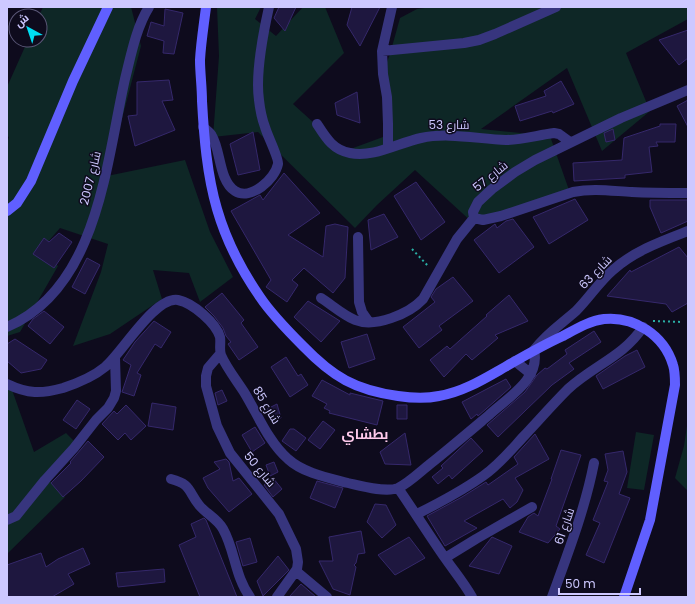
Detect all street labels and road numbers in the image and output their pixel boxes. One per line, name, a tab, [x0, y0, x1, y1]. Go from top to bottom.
street label: شارع 53	[428, 116, 470, 133]
street label: شارع 2007	[75, 149, 105, 207]
street label: شارع 57	[469, 157, 511, 195]
street label: شارع 63	[575, 251, 615, 293]
street label: شارع 85	[249, 383, 285, 427]
street label: شارع 50	[240, 448, 280, 490]
street label: شارع 61	[550, 505, 578, 547]

